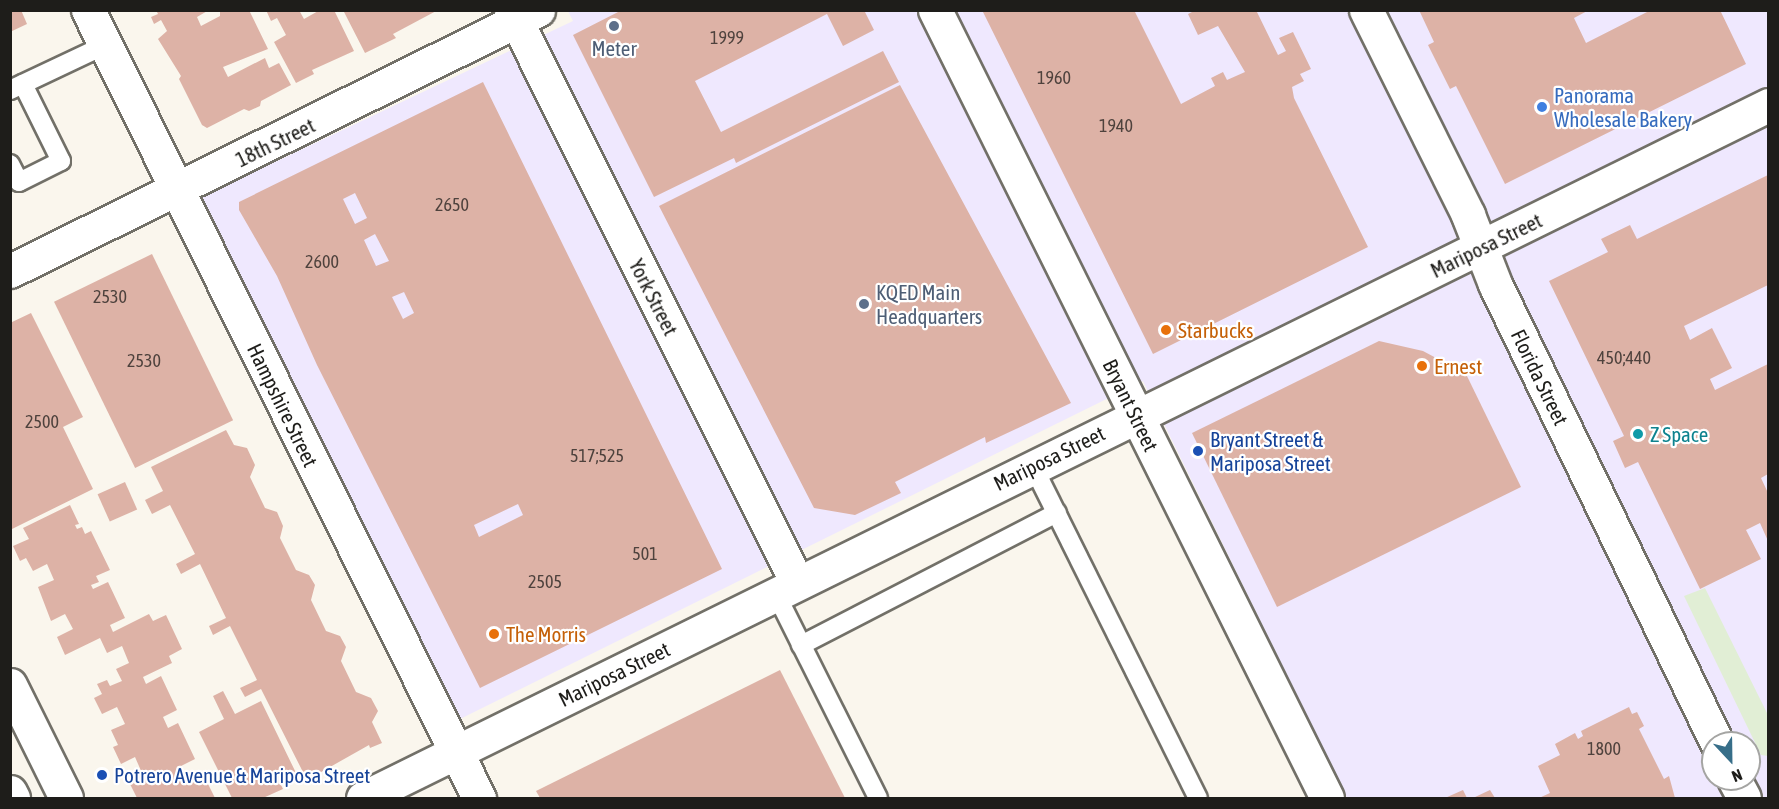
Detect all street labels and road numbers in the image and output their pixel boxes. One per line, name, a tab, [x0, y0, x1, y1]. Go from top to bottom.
street label: 18th Street	[231, 112, 319, 172]
street label: Mariposa Street	[1426, 207, 1546, 283]
street label: York Street	[624, 255, 684, 339]
street label: Florida Street	[1506, 325, 1574, 429]
street label: Hampshire Street	[242, 339, 324, 471]
street label: Bryant Street	[1098, 355, 1164, 455]
street label: Mariposa Street	[989, 420, 1109, 496]
street label: Mariposa Street	[554, 636, 674, 712]

